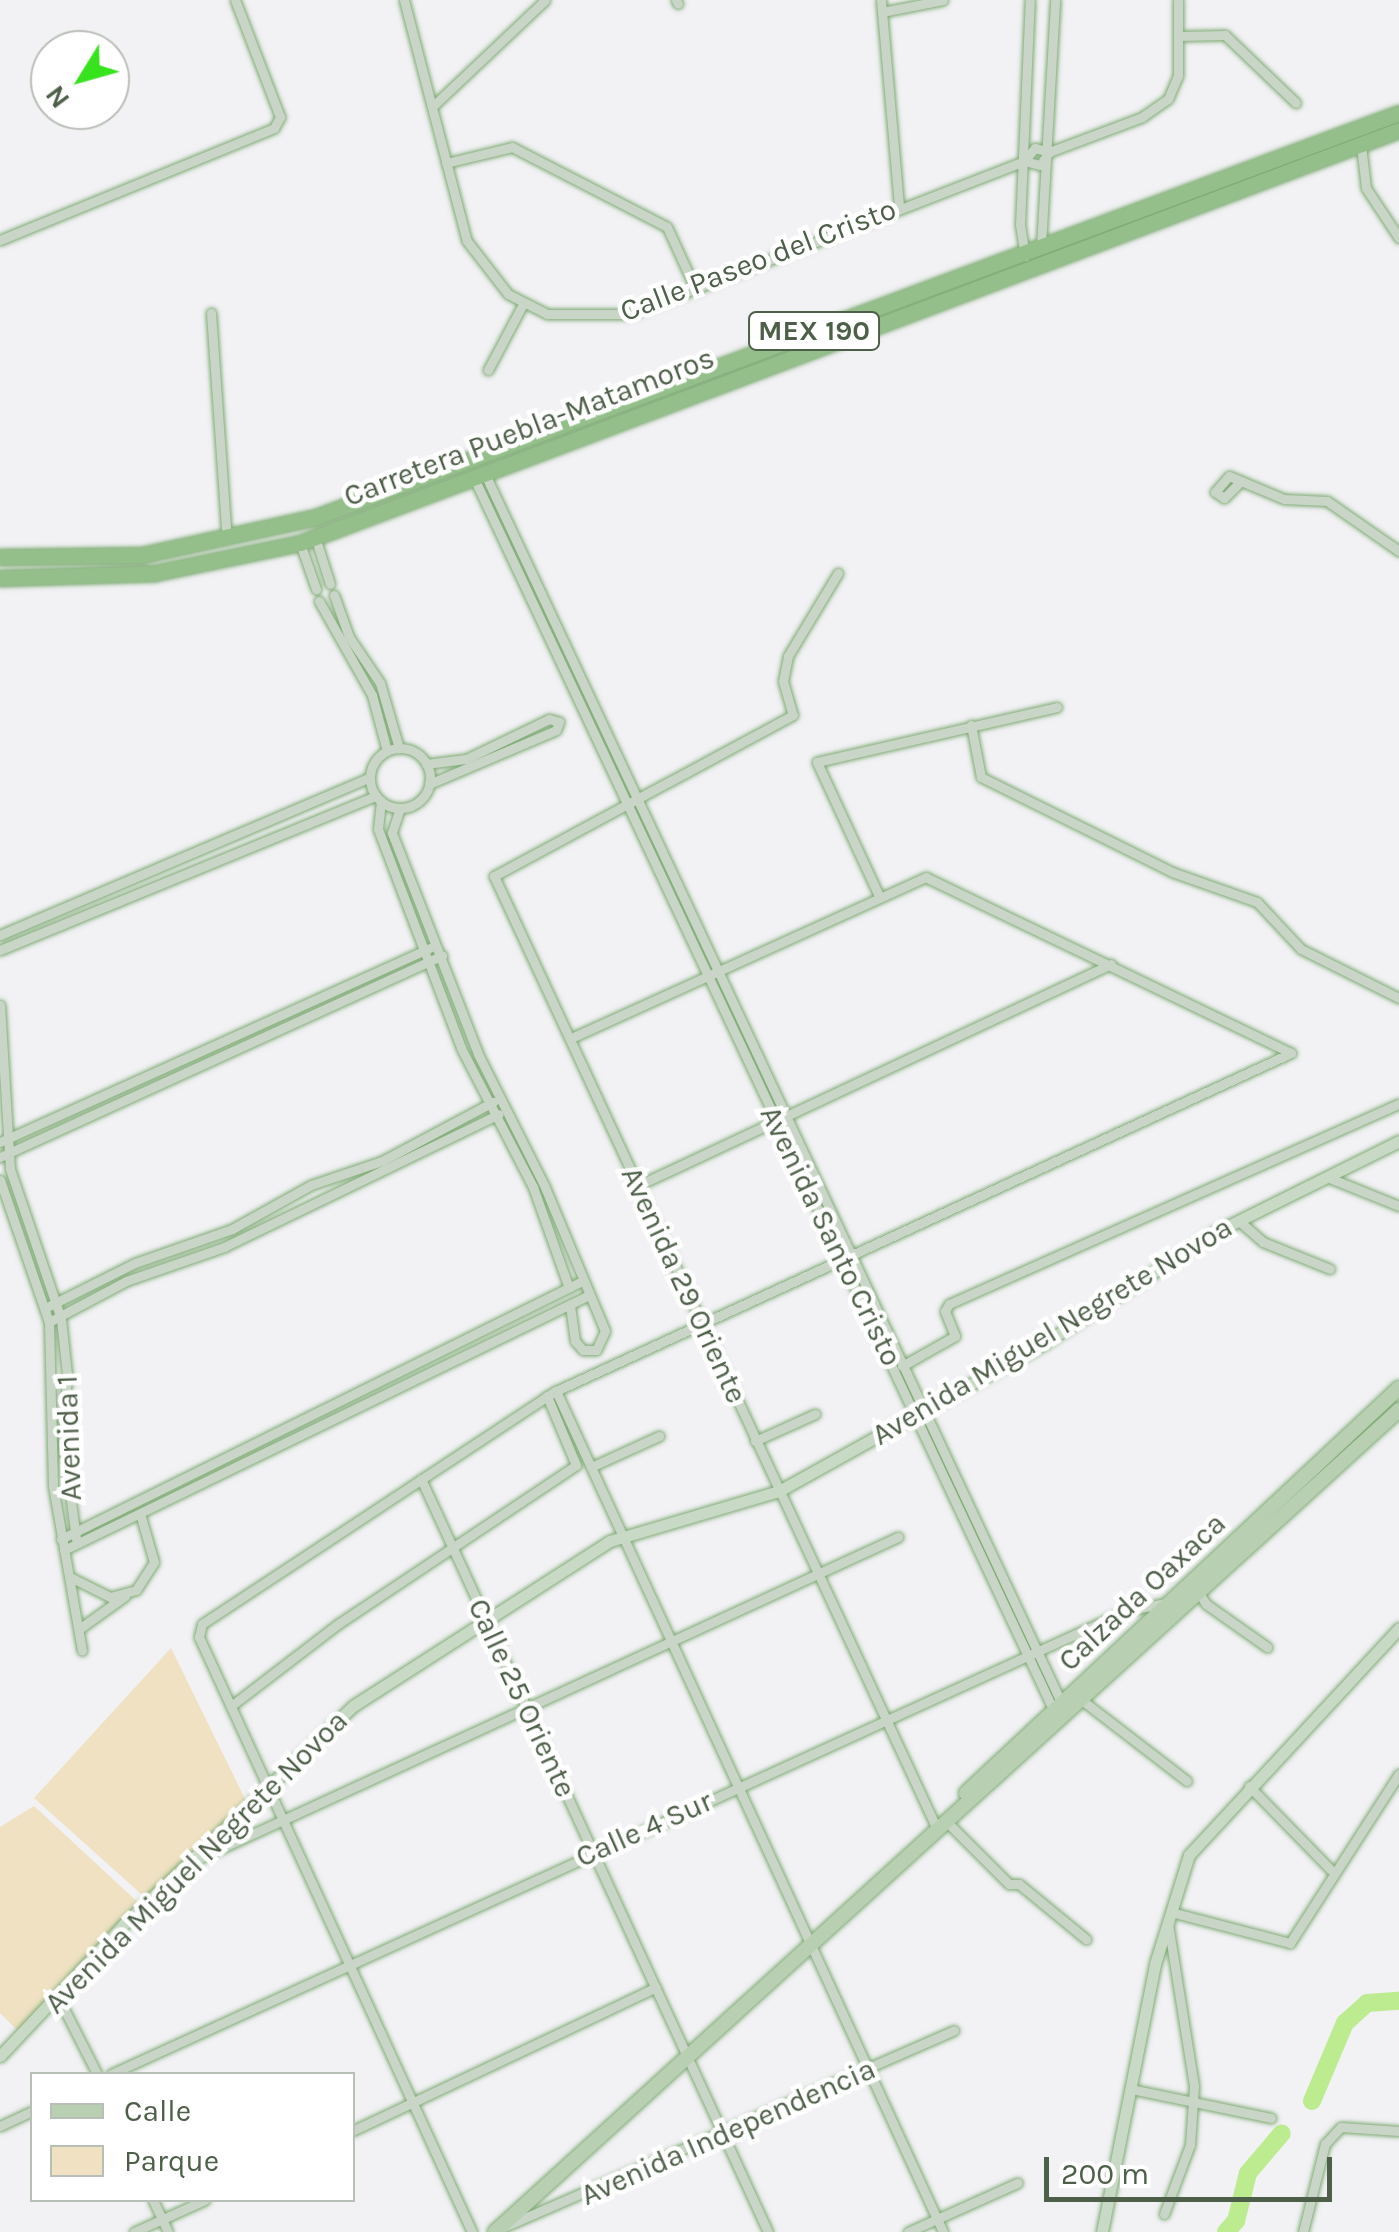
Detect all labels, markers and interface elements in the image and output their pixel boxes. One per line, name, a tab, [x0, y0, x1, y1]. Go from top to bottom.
north arrow	[30, 30, 130, 130]
text: N	[38, 79, 76, 115]
street label: Calle Paseo del Cristo	[615, 191, 901, 329]
road number: MEX 190	[746, 308, 882, 354]
street label: Carretera Puebla-Matamoros	[339, 340, 719, 514]
street label: Avenida Santo Cristo	[752, 1100, 910, 1372]
street label: Avenida 29 Oriente	[613, 1161, 755, 1409]
street label: Avenida Miguel Negrete Novoa	[865, 1209, 1239, 1453]
street label: Avenida 1	[49, 1375, 89, 1501]
street label: Calzada Oaxaca	[1051, 1505, 1233, 1679]
street label: Calle 25 Oriente	[460, 1593, 584, 1803]
street label: Avenida Miguel Negrete Novoa	[37, 1703, 355, 2021]
street label: Calle 4 Sur	[570, 1783, 718, 1875]
street label: Avenida Independencia	[575, 2051, 881, 2213]
legend	[30, 2072, 355, 2202]
text: Calle	[124, 2093, 191, 2129]
scale bar	[1049, 2137, 1336, 2199]
text: Parque	[124, 2143, 219, 2179]
text: 200 m	[1061, 2156, 1149, 2192]

